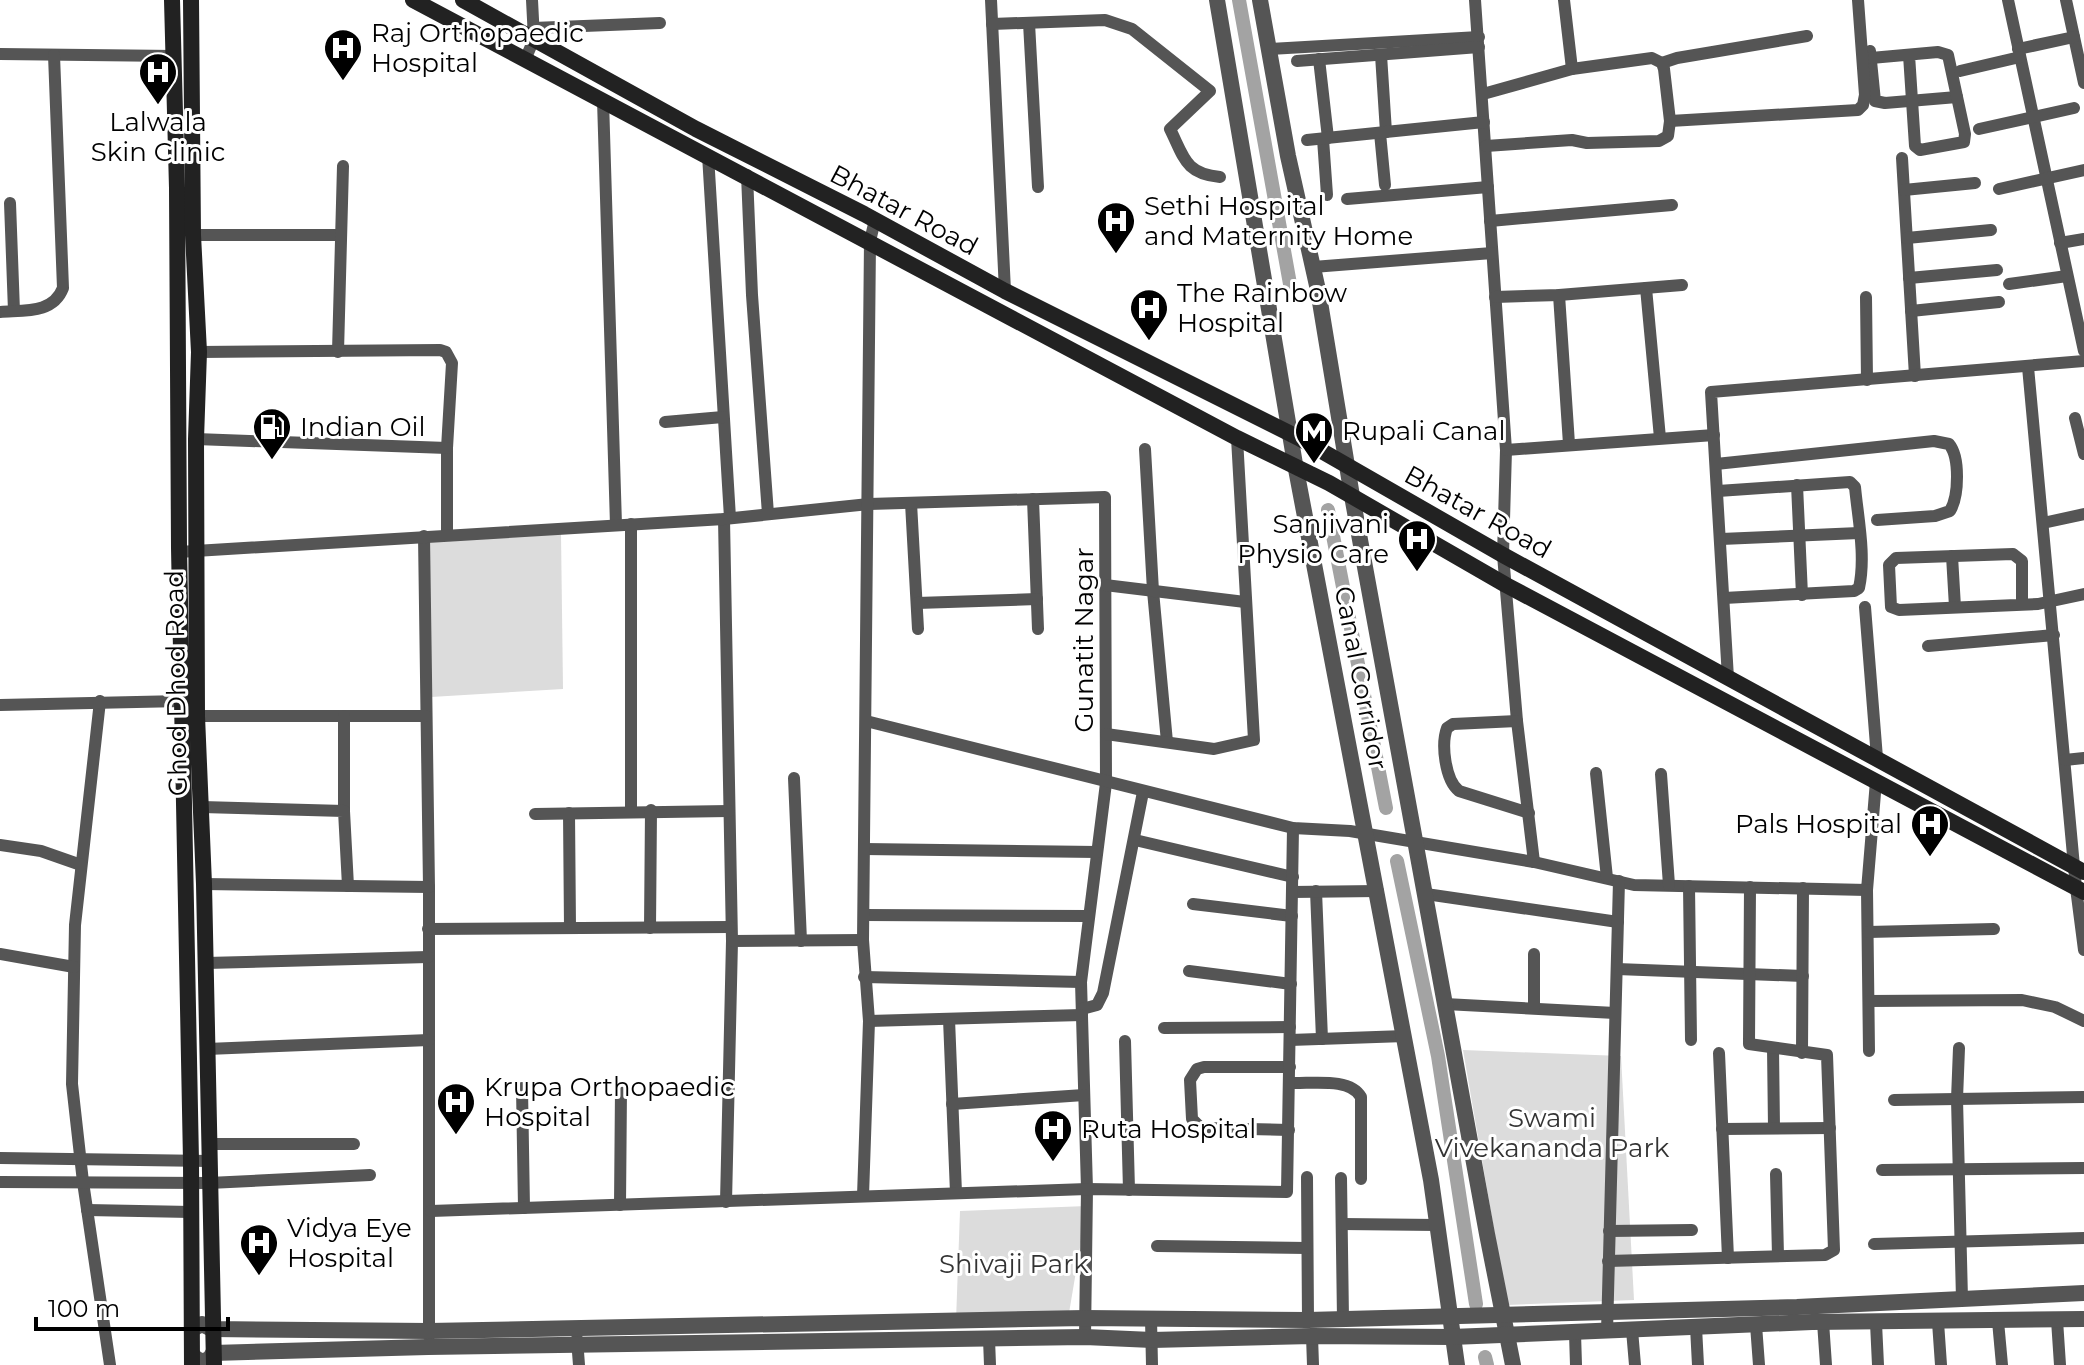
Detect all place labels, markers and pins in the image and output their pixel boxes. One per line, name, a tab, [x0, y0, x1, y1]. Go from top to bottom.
place label: Raj Orthopaedic Hospital	[371, 17, 584, 79]
hospital icon: Raj Orthopaedic Hospital	[322, 27, 364, 82]
hospital icon: Lalwala Skin Clinic	[137, 51, 179, 106]
place label: Lalwala Skin Clinic	[91, 106, 225, 168]
place label: Sethi Hospital and Maternity Home	[1144, 190, 1413, 252]
hospital icon: Sethi Hospital and Maternity Home	[1095, 200, 1137, 255]
place label: The Rainbow Hospital	[1177, 277, 1347, 339]
hospital icon: The Rainbow Hospital	[1128, 287, 1170, 342]
fuel station icon: Indian Oil	[251, 406, 293, 461]
metro station icon: Rupali Canal	[1293, 410, 1335, 465]
place label: Indian Oil	[300, 411, 426, 443]
place label: Rupali Canal	[1342, 415, 1505, 447]
place label: Sanjivani Physio Care	[1237, 508, 1389, 570]
hospital icon: Sanjivani Physio Care	[1396, 518, 1438, 573]
hospital icon: Pals Hospital	[1909, 803, 1951, 858]
place label: Pals Hospital	[1735, 808, 1902, 840]
place label: Krupa Orthopaedic Hospital	[484, 1071, 735, 1133]
hospital icon: Krupa Orthopaedic Hospital	[435, 1081, 477, 1136]
hospital icon: Ruta Hospital	[1032, 1108, 1074, 1163]
place label: Ruta Hospital	[1081, 1113, 1256, 1145]
place label: Vidya Eye Hospital	[287, 1212, 412, 1274]
hospital icon: Vidya Eye Hospital	[238, 1222, 280, 1277]

